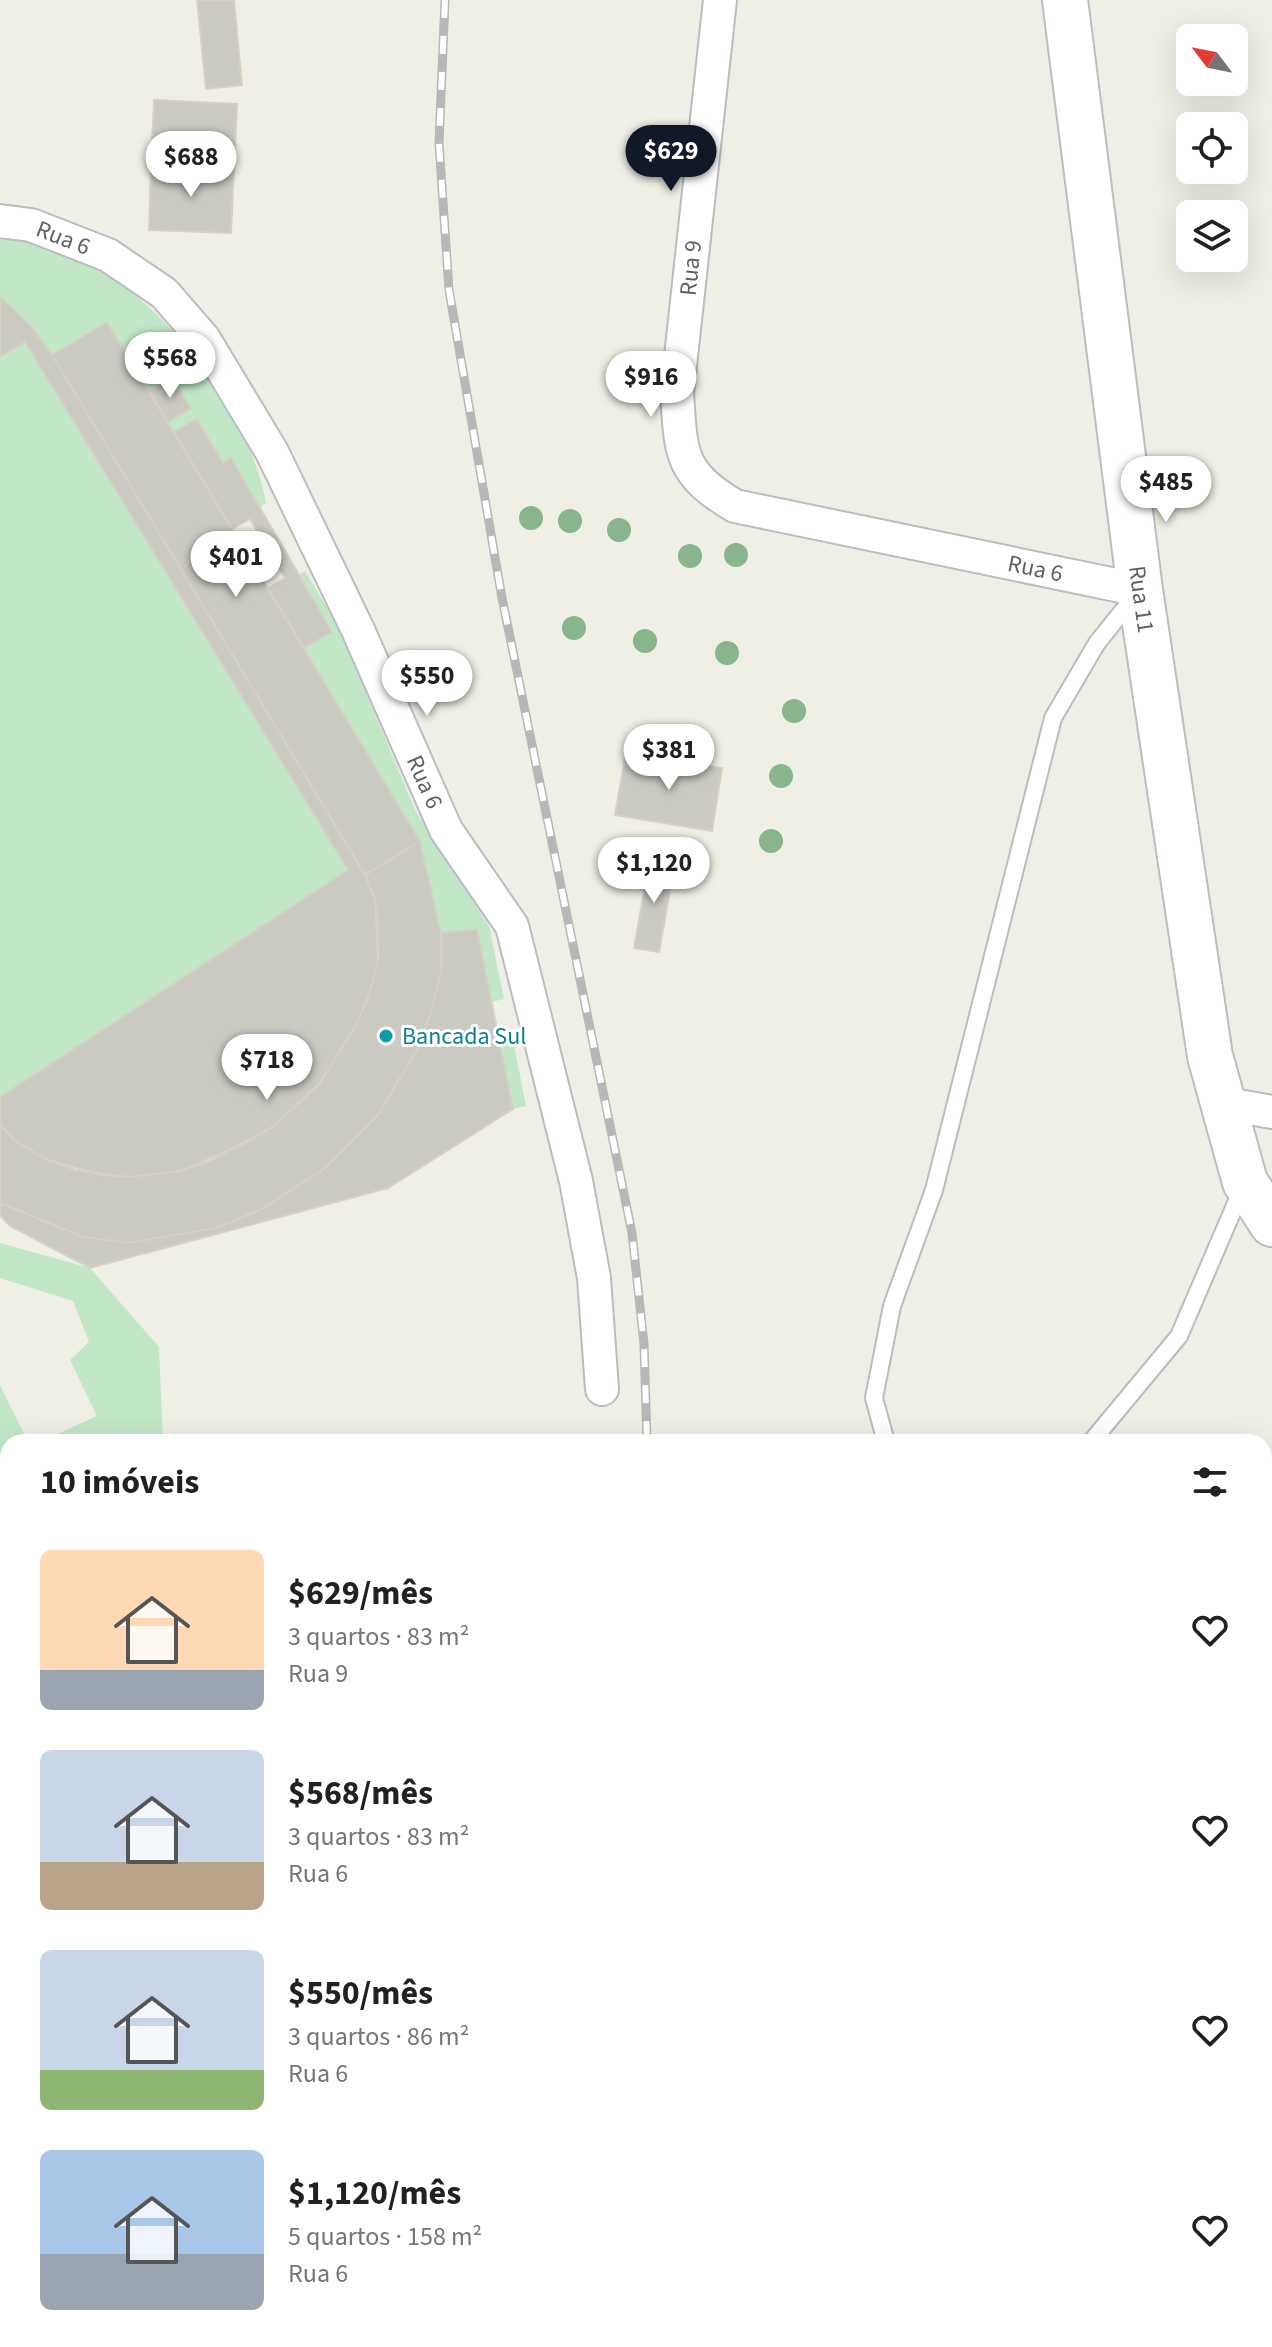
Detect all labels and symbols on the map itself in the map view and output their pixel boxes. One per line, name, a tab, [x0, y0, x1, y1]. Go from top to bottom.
north arrow	[1176, 24, 1248, 96]
pin: $629	[624, 125, 718, 193]
pin: $688	[144, 131, 238, 199]
street label: Rua 6	[31, 211, 96, 264]
street label: Rua 9	[671, 239, 711, 297]
pin: $568	[123, 332, 217, 400]
pin: $916	[604, 351, 698, 419]
pin: $485	[1119, 456, 1213, 524]
pin: $401	[189, 531, 283, 599]
street label: Rua 6	[1005, 546, 1066, 591]
street label: Rua 11	[1120, 563, 1164, 635]
pin: $550	[380, 650, 474, 718]
pin: $381	[622, 724, 716, 792]
street label: Rua 6	[398, 749, 452, 814]
pin: $1,120	[589, 837, 719, 905]
place label: Bancada Sul	[402, 1019, 526, 1054]
marker: Bancada Sul	[377, 1027, 395, 1045]
pin: $718	[220, 1034, 314, 1102]

